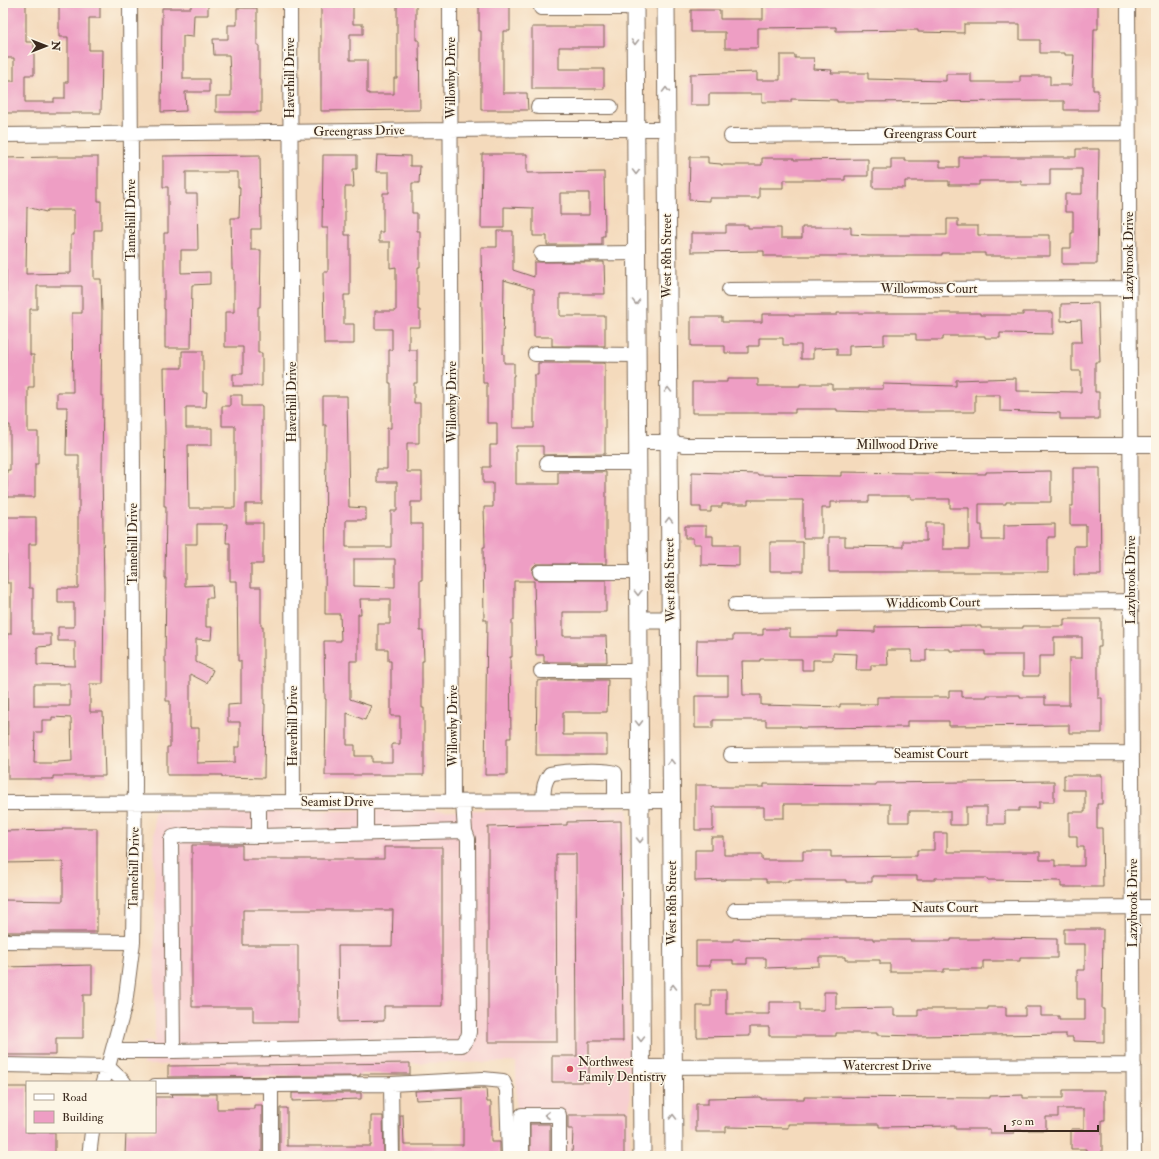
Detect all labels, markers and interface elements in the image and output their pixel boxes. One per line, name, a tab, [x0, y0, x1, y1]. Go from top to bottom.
north arrow	[26, 26, 66, 66]
street label: Willowby Drive	[443, 36, 460, 120]
street label: Haverhill Drive	[282, 37, 298, 118]
one-way arrow	[631, 39, 640, 45]
text: N	[49, 40, 62, 52]
one-way arrow	[662, 87, 670, 93]
street label: Greengrass Drive	[313, 122, 405, 140]
street label: Greengrass Court	[883, 126, 977, 142]
one-way arrow	[632, 169, 640, 175]
street label: Tannehill Drive	[123, 179, 139, 261]
street label: Lazybrook Drive	[1121, 211, 1138, 301]
street label: West 18th Street	[659, 214, 675, 299]
street label: Willowmoss Court	[880, 281, 978, 297]
one-way arrow	[632, 299, 640, 305]
street label: Willowby Drive	[444, 360, 461, 444]
street label: Haverhill Drive	[284, 361, 300, 442]
one-way arrow	[664, 387, 672, 393]
street label: Millwood Drive	[856, 437, 939, 453]
street label: Tannehill Drive	[125, 503, 141, 585]
one-way arrow	[665, 517, 673, 523]
street label: Lazybrook Drive	[1123, 535, 1140, 625]
street label: West 18th Street	[661, 537, 679, 624]
one-way arrow	[634, 590, 642, 596]
street label: Widdicomb Court	[884, 594, 981, 612]
street label: Willowby Drive	[445, 684, 462, 768]
street label: Haverhill Drive	[285, 685, 301, 766]
one-way arrow	[635, 720, 643, 726]
street label: Seamist Court	[894, 746, 968, 762]
one-way arrow	[667, 759, 675, 765]
street label: Seamist Drive	[301, 794, 374, 810]
street label: Tannehill Drive	[125, 826, 143, 909]
one-way arrow	[636, 837, 644, 843]
street label: Lazybrook Drive	[1125, 858, 1142, 948]
street label: West 18th Street	[664, 861, 680, 946]
street label: Nauts Court	[912, 900, 978, 916]
one-way arrow	[669, 984, 677, 990]
one-way arrow	[637, 1036, 645, 1042]
place label: Northwest Family Dentistry	[578, 1054, 666, 1086]
street label: Watercrest Drive	[842, 1058, 932, 1074]
marker: Northwest Family Dentistry	[565, 1064, 575, 1074]
legend	[26, 1081, 156, 1133]
text: Road	[62, 1090, 87, 1105]
scale bar	[1005, 1107, 1098, 1133]
text: Building	[62, 1110, 105, 1125]
one-way arrow	[544, 1111, 550, 1119]
one-way arrow	[669, 1114, 677, 1120]
text: 50 m	[1011, 1114, 1035, 1129]

